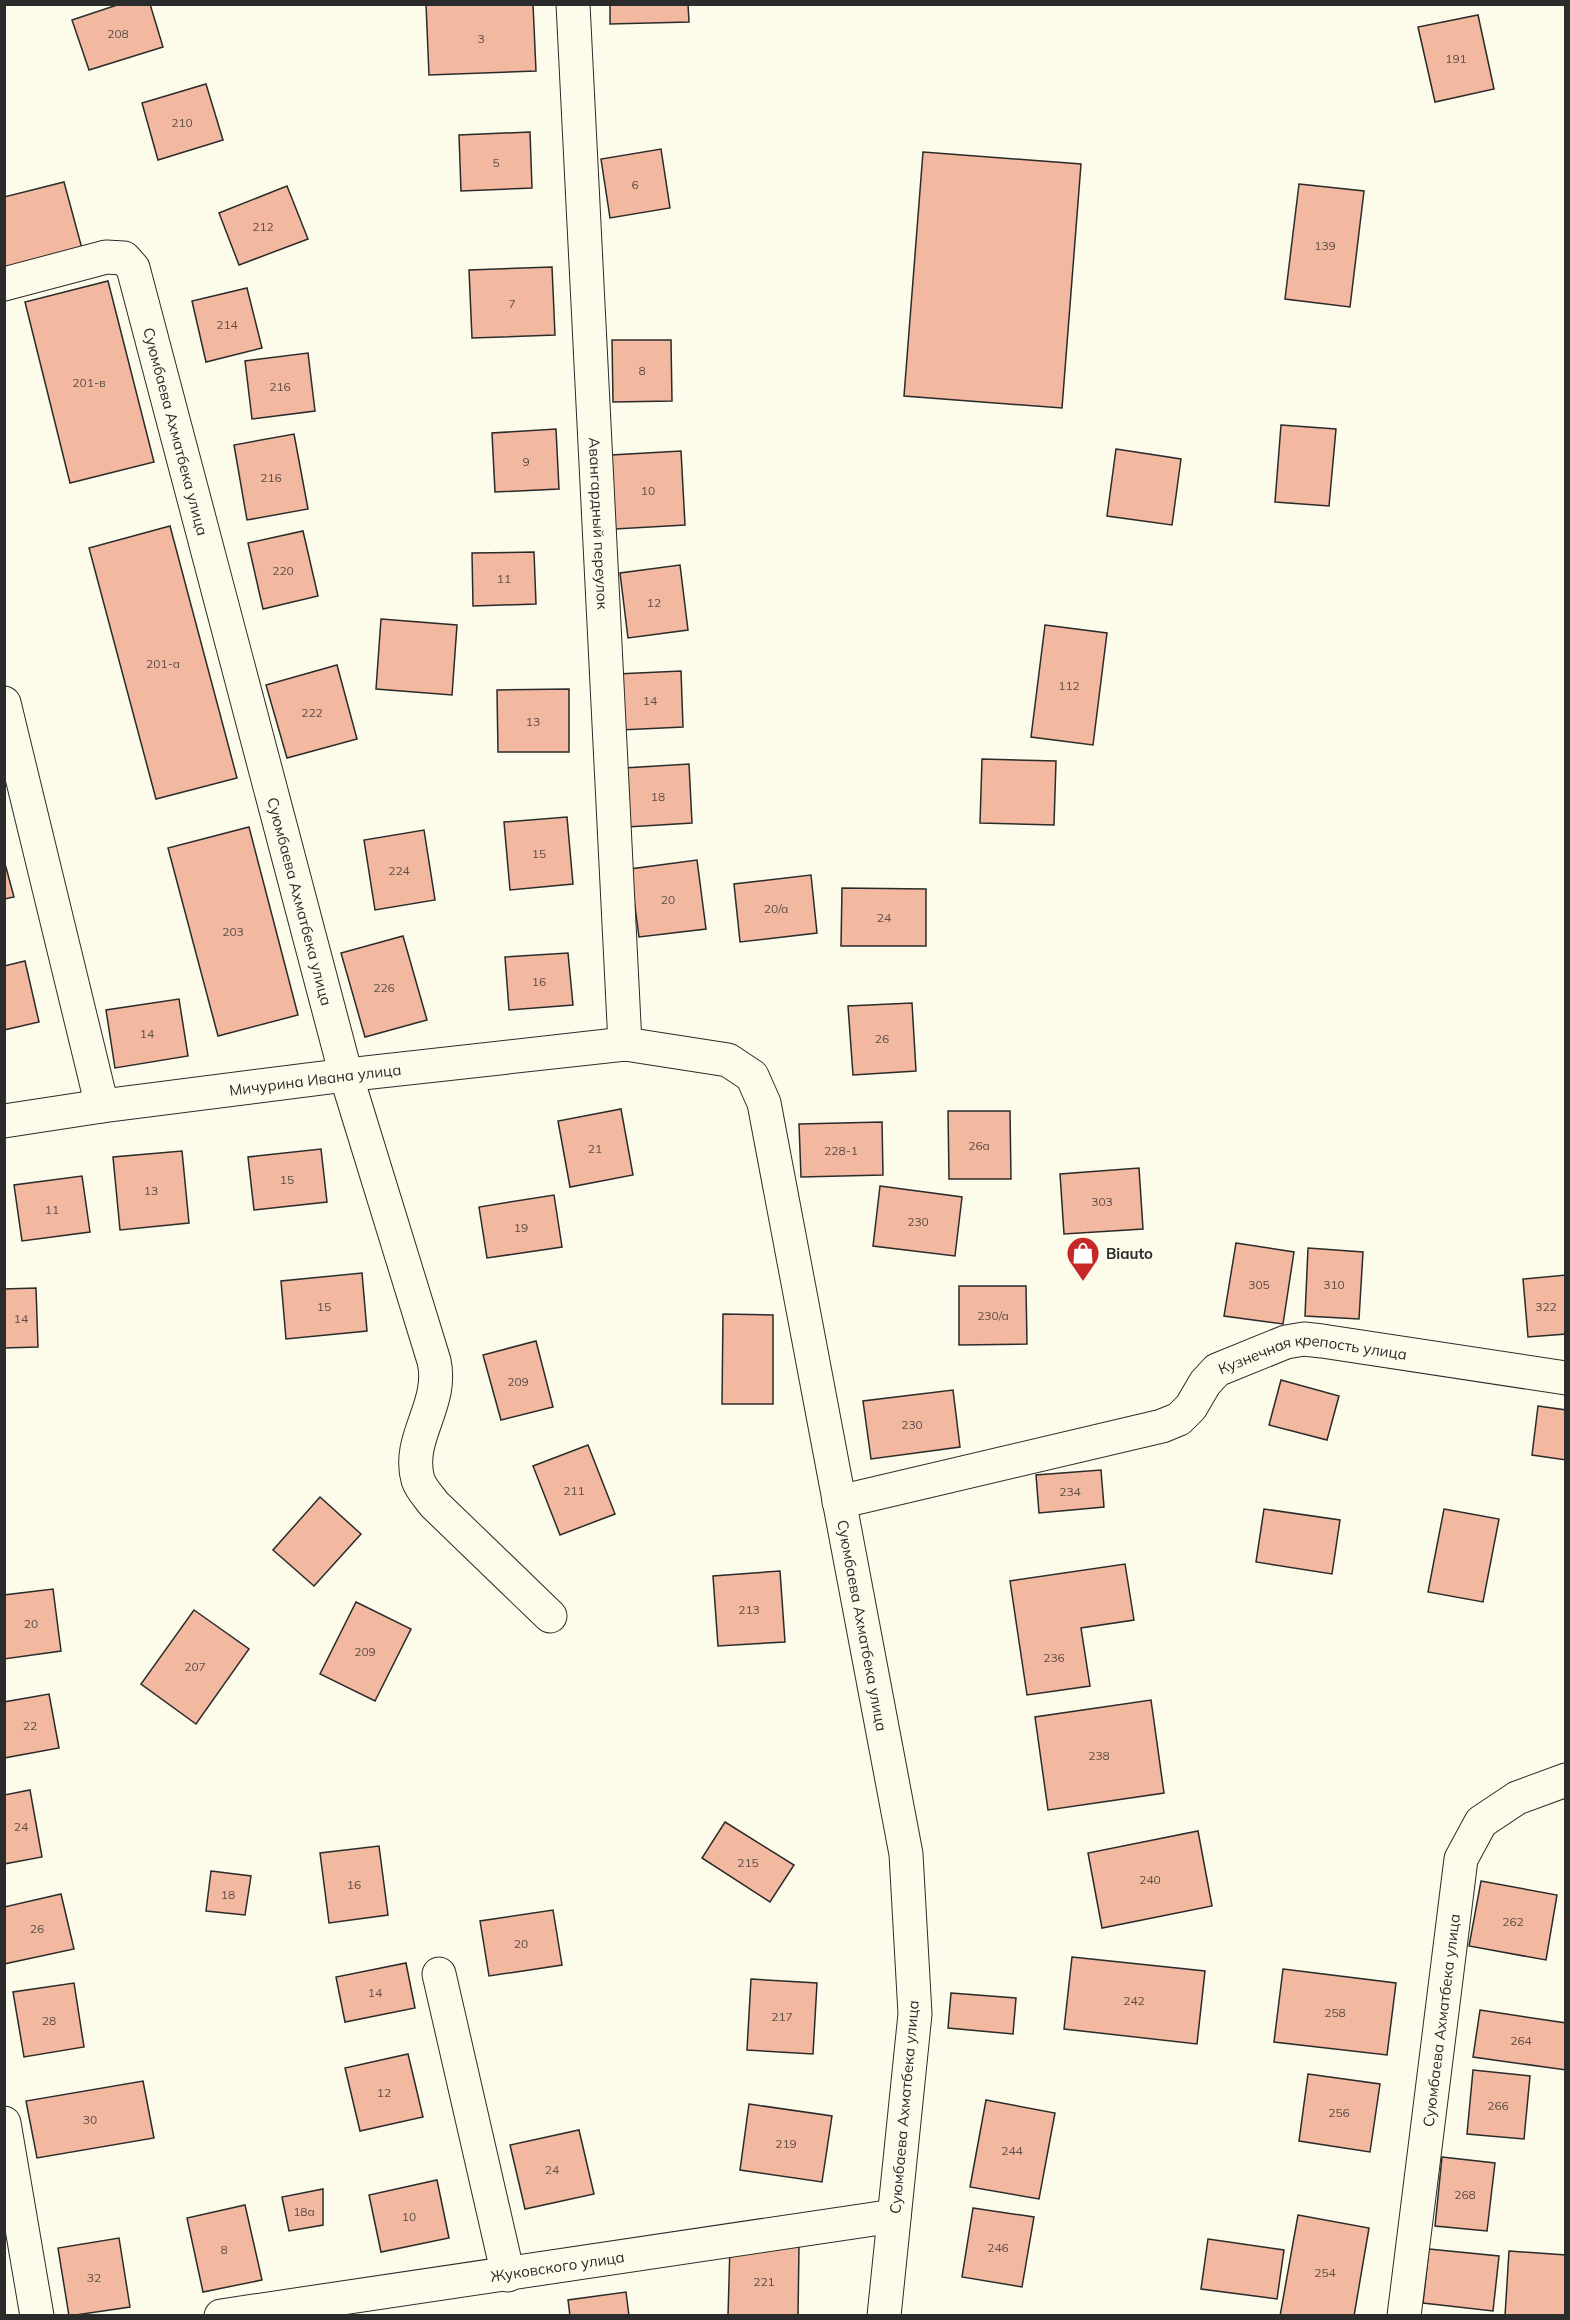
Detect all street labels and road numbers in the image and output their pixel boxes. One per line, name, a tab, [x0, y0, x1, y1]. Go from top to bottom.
street label: Суюмбаева Ахматбека улица	[140, 325, 213, 538]
street label: Авангардный переулок	[585, 437, 613, 611]
street label: Суюмбаева Ахматбека улица	[264, 795, 337, 1008]
street label: Мичурина Ивана улица	[228, 1059, 402, 1099]
street label: Кузнечная крепость улица	[1215, 1329, 1408, 1378]
street label: Суюмбаева Ахматбека улица	[833, 1518, 892, 1733]
street label: Суюмбаева Ахматбека улица	[1418, 1913, 1464, 2128]
street label: Суюмбаева Ахматбека улица	[885, 1999, 923, 2215]
street label: Жуковского улица	[489, 2247, 626, 2285]

